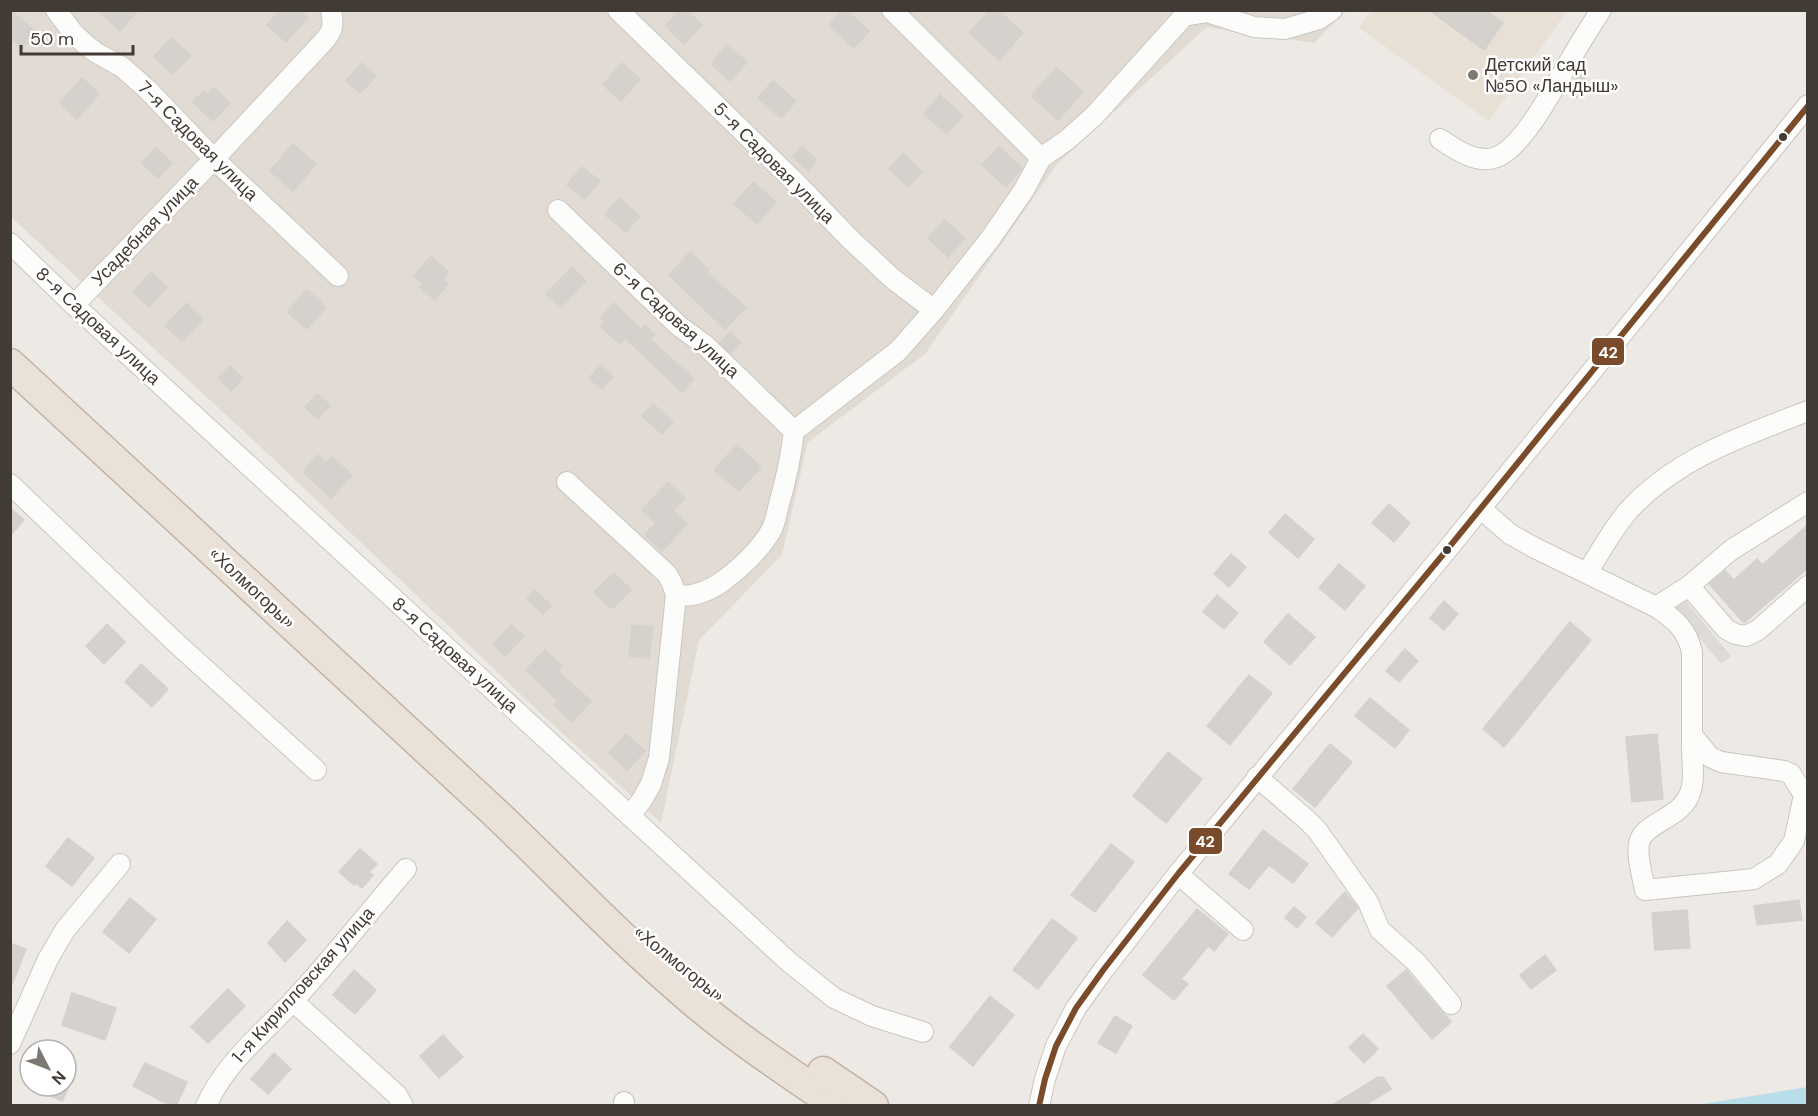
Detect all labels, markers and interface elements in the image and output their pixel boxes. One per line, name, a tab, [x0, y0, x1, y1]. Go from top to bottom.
scale bar	[21, 18, 134, 56]
text: 50 m	[30, 27, 74, 51]
place label: Детский сад №50 «Ландыш»	[1485, 53, 1618, 98]
marker: Детский сад №50 «Ландыш»	[1466, 68, 1480, 82]
street label: 7-я Садовая улица	[133, 76, 264, 207]
street label: 5-я Садовая улица	[708, 97, 841, 230]
unlabelled marker	[1777, 131, 1789, 143]
street label: Усадебная улица	[86, 170, 204, 291]
street label: 6-я Садовая улица	[608, 257, 745, 384]
street label: 8-я Садовая улица	[30, 262, 166, 391]
line badge: 42	[1591, 337, 1625, 366]
text: 42	[1598, 342, 1618, 363]
street label: «Холмогоры»	[204, 542, 300, 634]
unlabelled marker	[1441, 544, 1453, 556]
street label: 8-я Садовая улица	[387, 592, 524, 719]
line badge: 42	[1188, 827, 1223, 855]
text: 42	[1195, 831, 1215, 852]
street label: 1-я Кирилловская улица	[226, 901, 380, 1068]
street label: «Холмогоры»	[629, 920, 729, 1008]
north arrow	[18, 1038, 78, 1098]
text: N	[47, 1066, 70, 1089]

